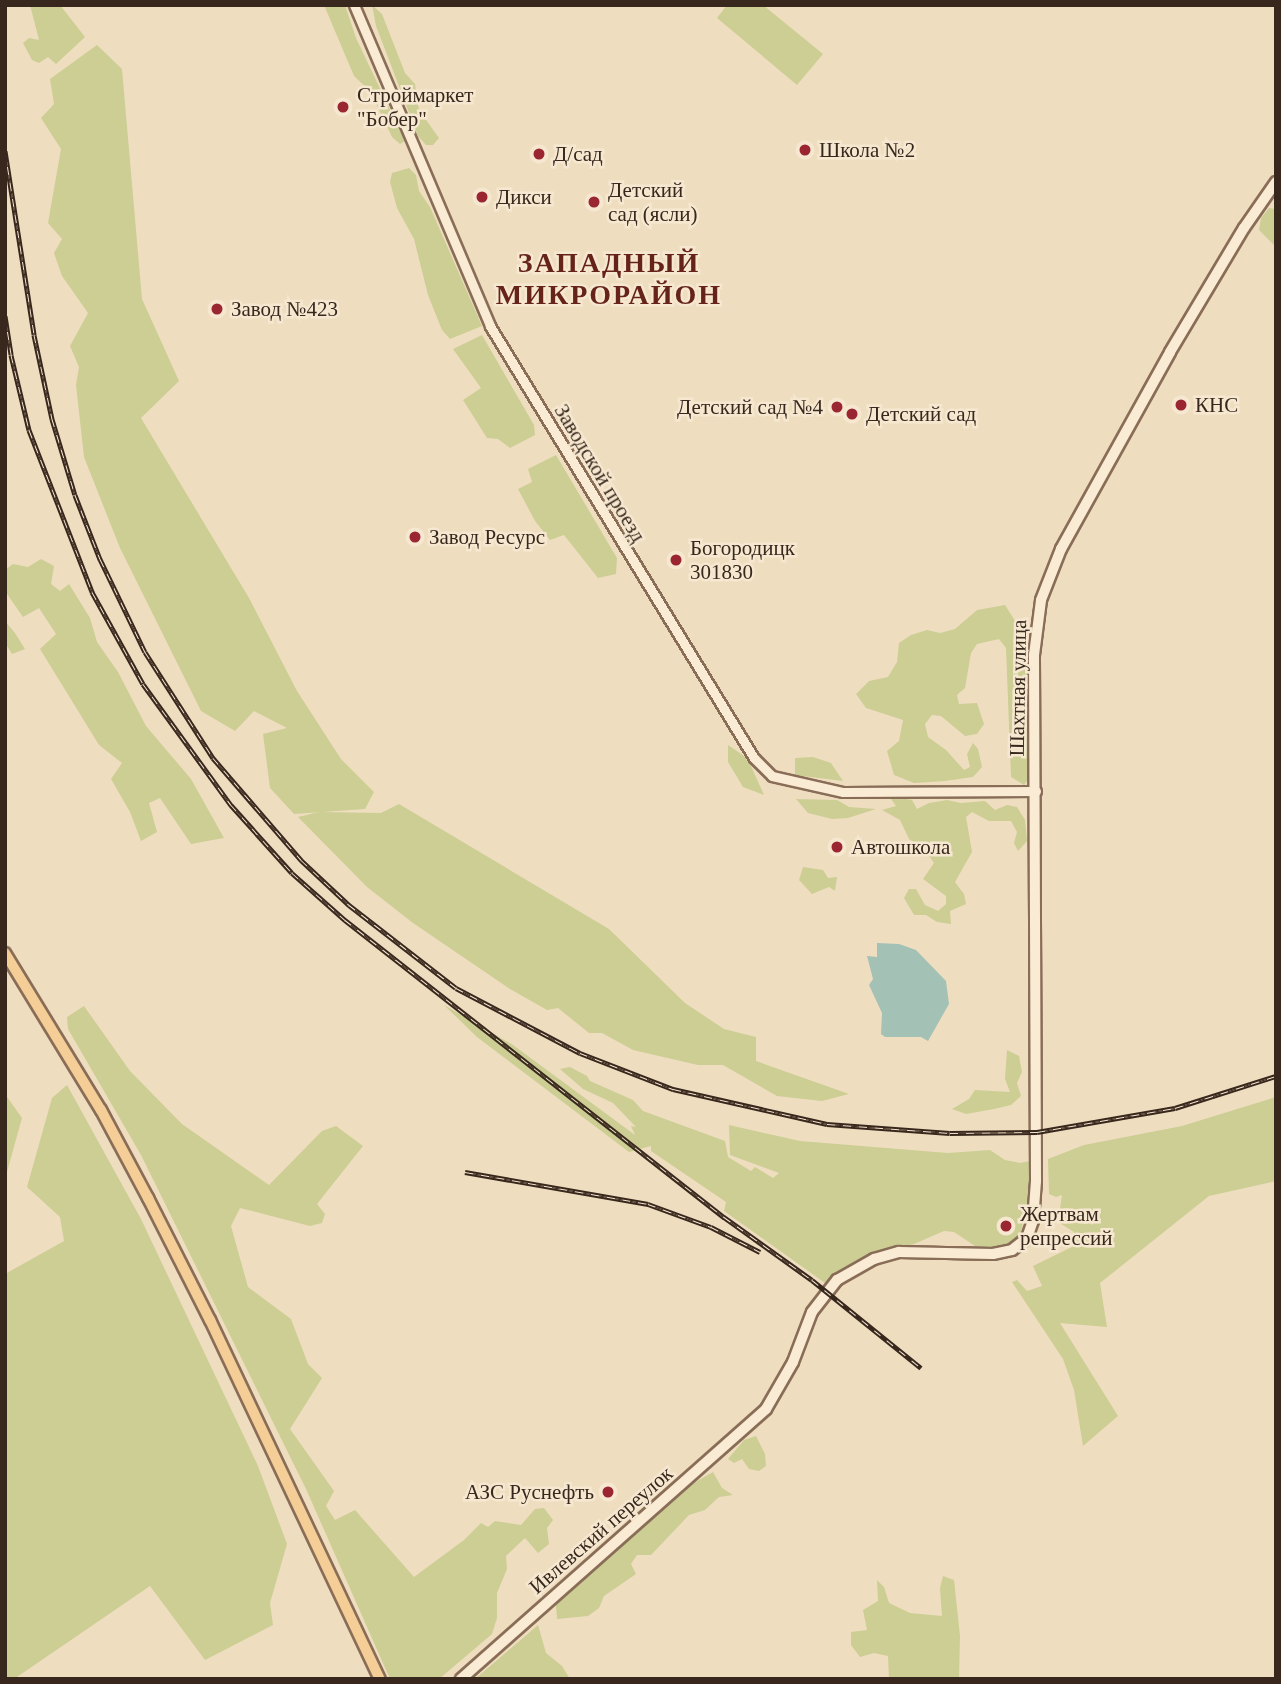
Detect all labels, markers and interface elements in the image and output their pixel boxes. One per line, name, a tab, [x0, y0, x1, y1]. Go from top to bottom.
place label: Строймаркет "Бобер"	[357, 82, 474, 132]
marker: Строймаркет "Бобер"	[335, 99, 351, 115]
place label: Школа №2	[819, 137, 915, 163]
place label: Д/сад	[553, 141, 603, 167]
marker: Школа №2	[797, 142, 813, 158]
marker: Д/сад	[531, 146, 547, 162]
place label: Детский сад (ясли)	[608, 177, 698, 227]
place label: Дикси	[496, 184, 552, 210]
marker: Дикси	[474, 189, 490, 205]
marker: Детский сад (ясли)	[586, 194, 602, 210]
district label: ЗАПАДНЫЙ МИКРОРАЙОН	[497, 246, 721, 312]
place label: Завод №423	[231, 296, 338, 322]
marker: Завод №423	[209, 301, 225, 317]
place label: КНС	[1195, 392, 1238, 418]
place label: Детский сад №4	[677, 394, 823, 420]
marker: КНС	[1173, 397, 1189, 413]
marker: Детский сад №4	[829, 399, 845, 415]
street label: Заводской проезд	[549, 400, 651, 546]
place label: Детский сад	[866, 401, 976, 427]
marker: Детский сад	[844, 406, 860, 422]
place label: Завод Ресурс	[429, 524, 545, 550]
marker: Завод Ресурс	[407, 529, 423, 545]
place label: Богородицк 301830	[690, 535, 795, 585]
marker: Богородицк 301830	[668, 552, 684, 568]
street label: Шахтная улица	[1004, 619, 1032, 757]
place label: Автошкола	[851, 834, 950, 860]
marker: Автошкола	[829, 839, 845, 855]
place label: Жертвам репрессий	[1020, 1201, 1113, 1251]
marker: Жертвам репрессий	[998, 1218, 1014, 1234]
street label: Ивлевский переулок	[524, 1461, 678, 1599]
place label: АЗС Руснефть	[465, 1479, 594, 1505]
marker: АЗС Руснефть	[600, 1484, 616, 1500]

